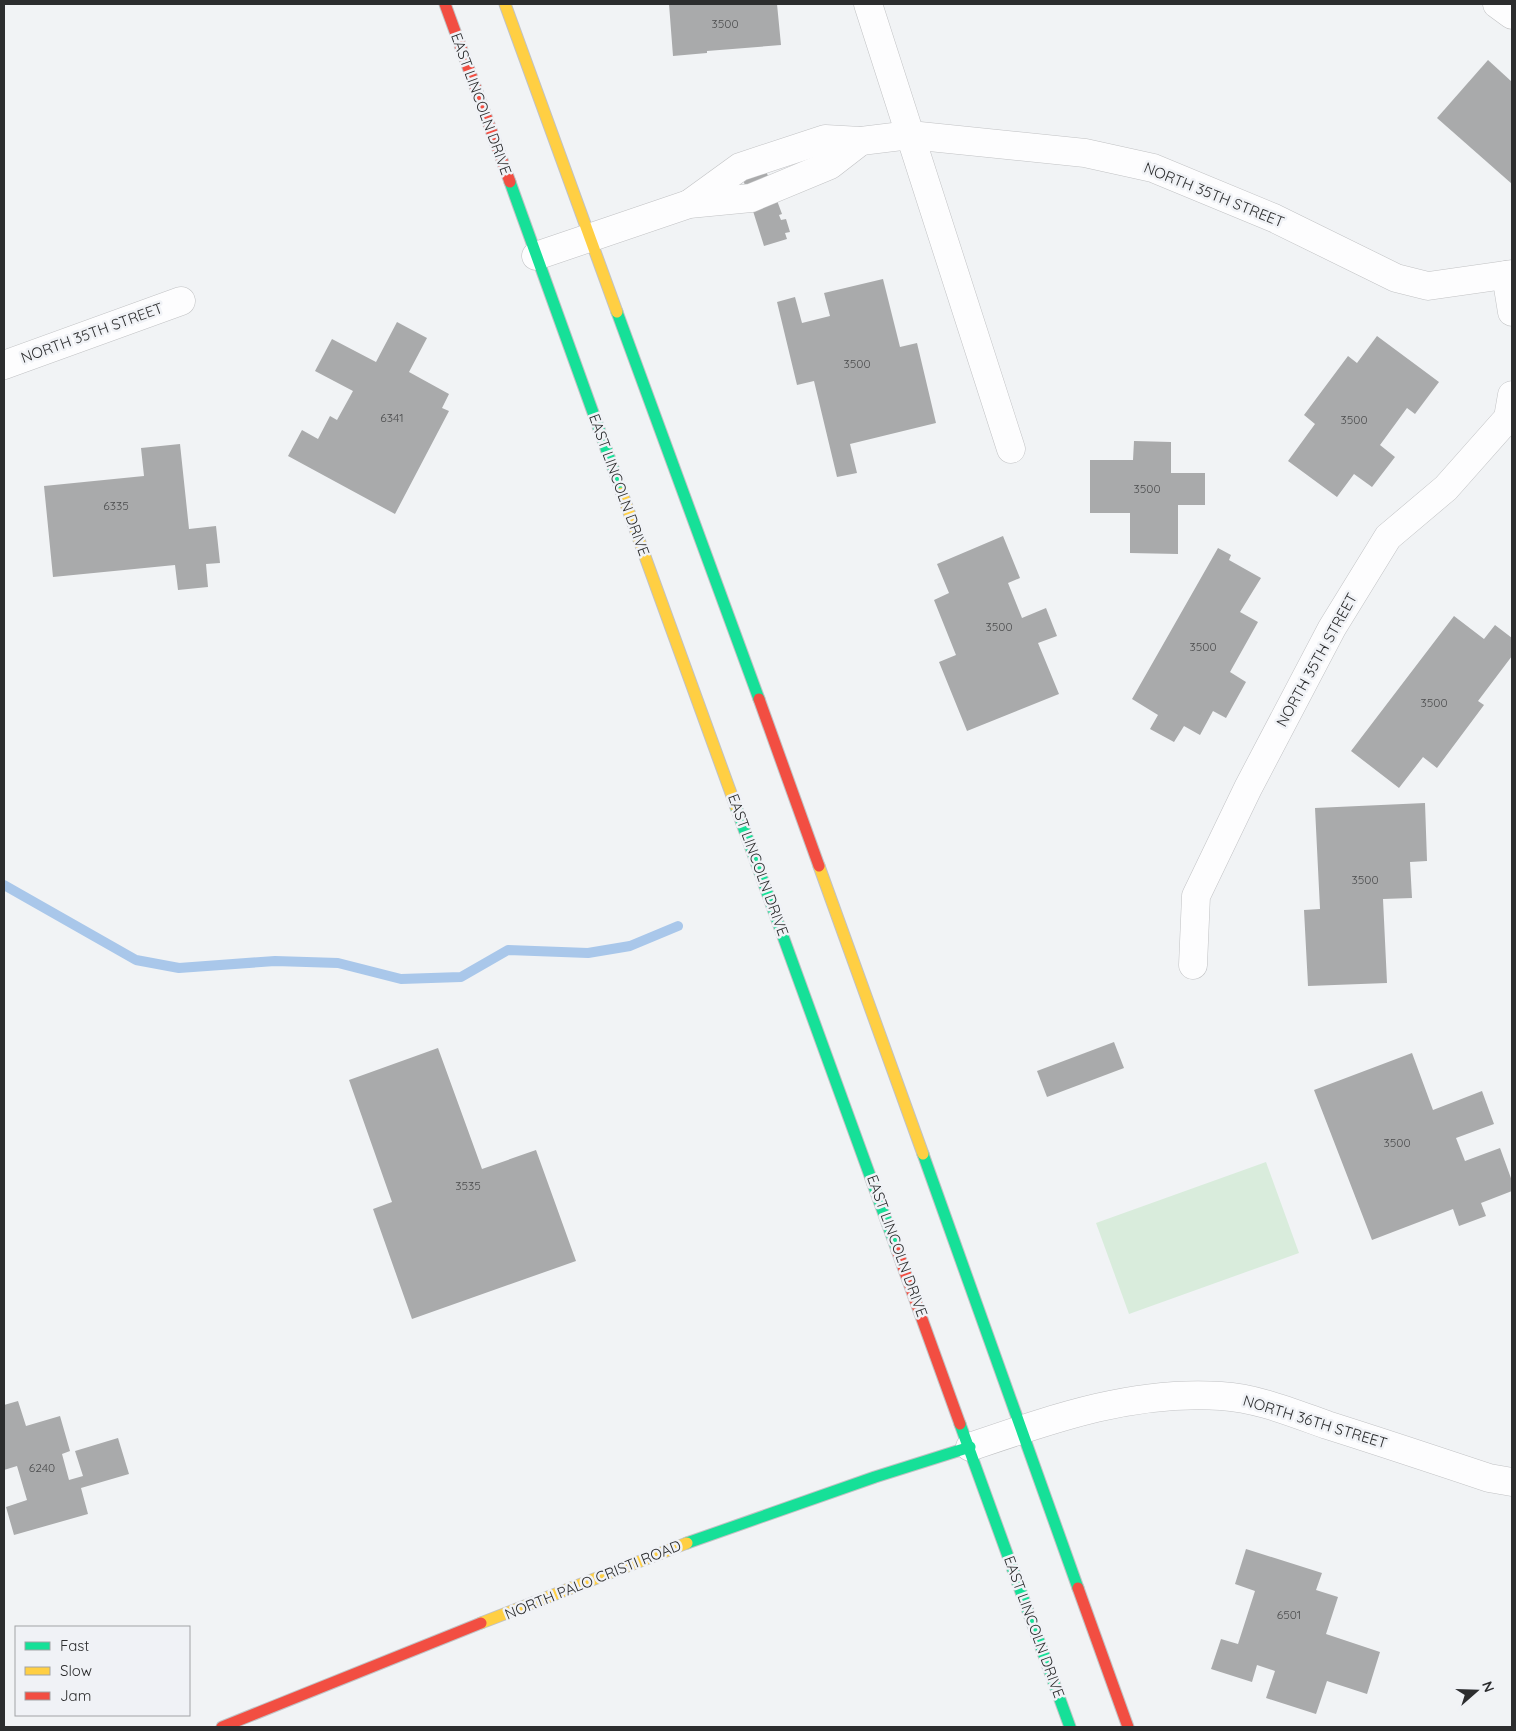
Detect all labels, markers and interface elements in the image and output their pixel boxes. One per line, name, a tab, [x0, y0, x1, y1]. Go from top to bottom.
house number: 3500	[711, 16, 739, 31]
street label: EAST LINCOLN DRIVE	[447, 30, 516, 177]
street label: NORTH 35TH STREET	[1141, 158, 1287, 231]
street label: NORTH 35TH STREET	[18, 298, 165, 367]
house number: 3500	[843, 356, 871, 371]
house number: 6341	[380, 410, 404, 425]
street label: EAST LINCOLN DRIVE	[585, 411, 654, 558]
house number: 3500	[1340, 412, 1368, 427]
house number: 3500	[1133, 481, 1161, 496]
house number: 6335	[103, 498, 129, 513]
street label: NORTH 35TH STREET	[1272, 590, 1361, 730]
house number: 3500	[985, 619, 1013, 634]
house number: 3500	[1189, 639, 1217, 654]
house number: 3500	[1420, 695, 1448, 710]
street label: EAST LINCOLN DRIVE	[724, 791, 793, 938]
house number: 3500	[1351, 872, 1379, 887]
house number: 3500	[1383, 1135, 1411, 1150]
street label: EAST LINCOLN DRIVE	[863, 1172, 932, 1319]
house number: 3535	[455, 1178, 481, 1193]
street label: NORTH 36TH STREET	[1241, 1391, 1390, 1452]
house number: 6240	[29, 1460, 55, 1475]
street label: NORTH PALO CRISTI ROAD	[502, 1535, 684, 1624]
street label: EAST LINCOLN DRIVE	[1000, 1553, 1069, 1700]
house number: 6501	[1277, 1607, 1301, 1622]
legend	[15, 1626, 190, 1716]
text: Fast	[60, 1636, 89, 1655]
text: Slow	[60, 1661, 92, 1680]
north arrow	[1451, 1666, 1501, 1716]
text: N	[1478, 1679, 1498, 1694]
text: Jam	[60, 1686, 91, 1705]

